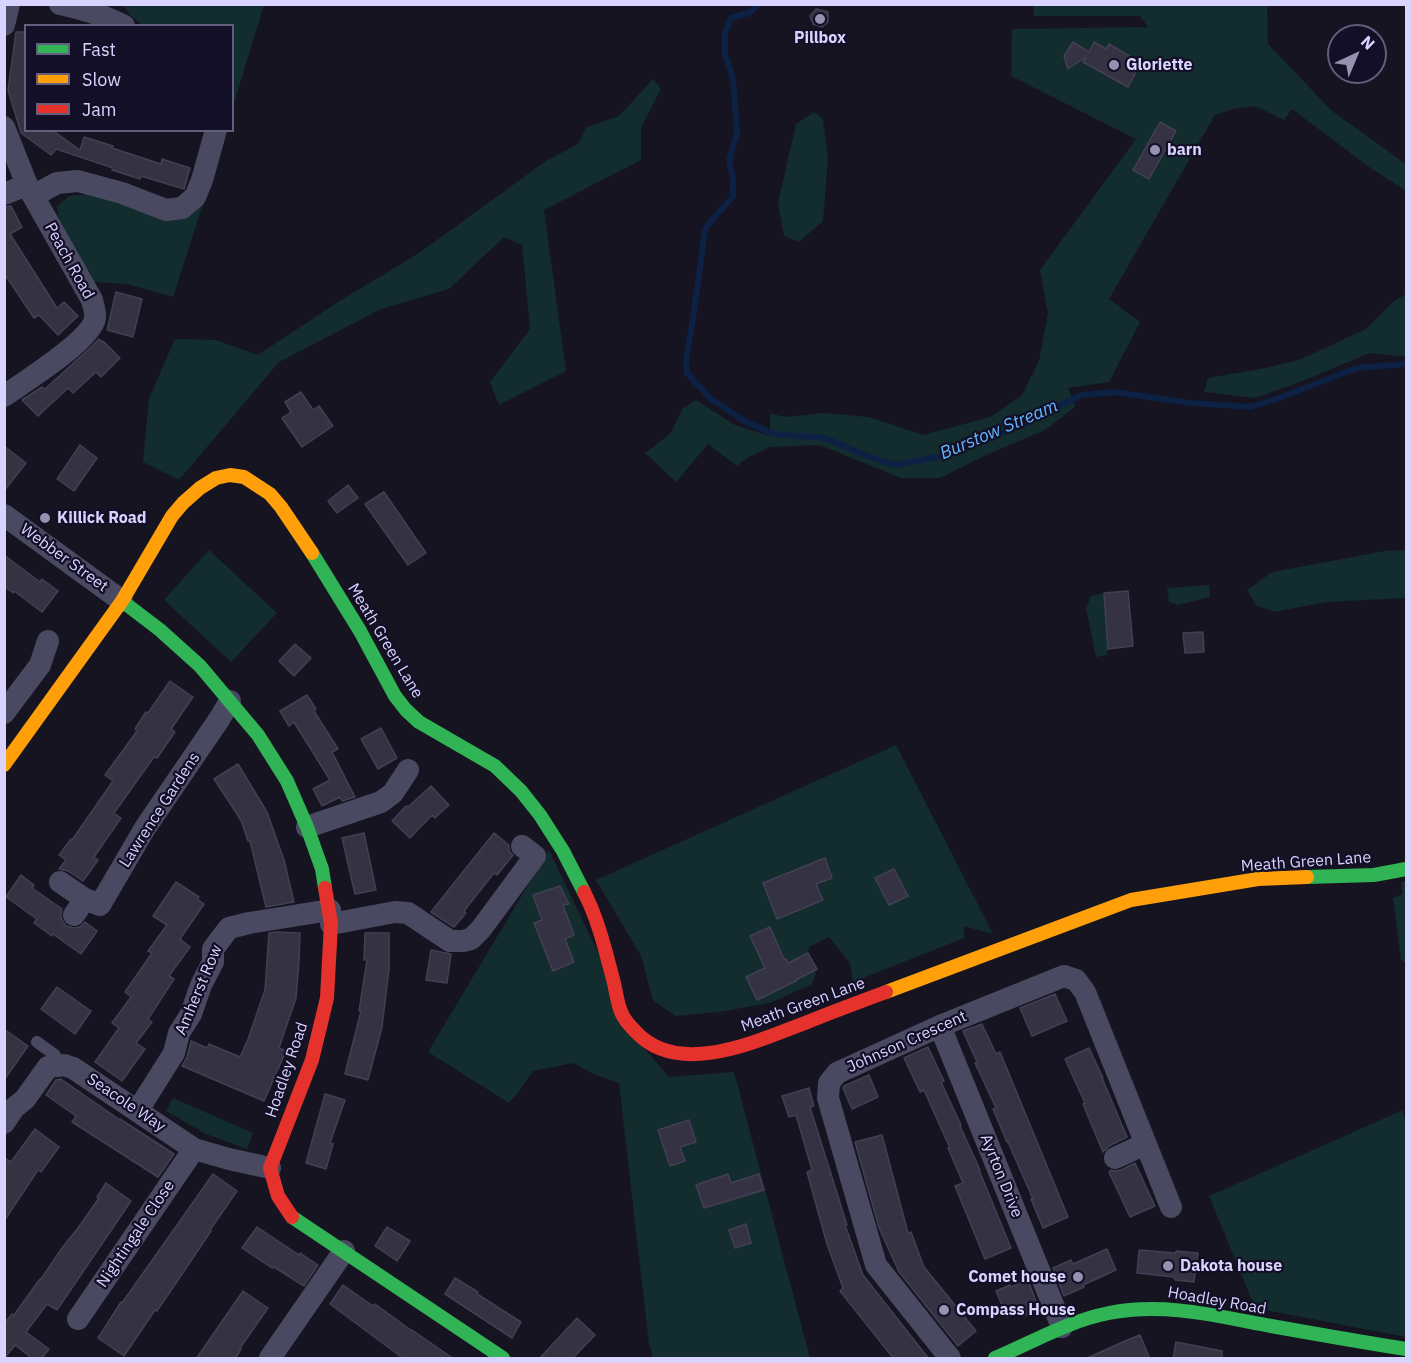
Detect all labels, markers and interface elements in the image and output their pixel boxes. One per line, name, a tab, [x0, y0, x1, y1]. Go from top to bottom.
marker: Pillbox	[813, 12, 827, 26]
legend	[24, 24, 234, 132]
north arrow	[1327, 24, 1387, 84]
place label: Pillbox	[794, 28, 846, 48]
text: N	[1357, 31, 1379, 54]
text: Fast	[82, 38, 116, 61]
place label: Gloriette	[1126, 55, 1193, 75]
marker: Gloriette	[1107, 58, 1121, 72]
text: Slow	[82, 68, 121, 91]
text: Jam	[82, 98, 117, 121]
place label: barn	[1167, 140, 1202, 160]
marker: barn	[1148, 143, 1162, 157]
street label: Peach Road	[40, 219, 98, 303]
water label: Burstow Stream	[937, 395, 1061, 465]
place label: Killick Road	[57, 508, 147, 528]
marker: Killick Road	[38, 511, 52, 525]
street label: Webber Street	[16, 520, 112, 596]
street label: Meath Green Lane	[343, 580, 427, 702]
street label: Lawrence Gardens	[116, 749, 204, 871]
street label: Meath Green Lane	[1240, 848, 1372, 876]
street label: Amherst Row	[171, 942, 227, 1038]
street label: Meath Green Lane	[738, 974, 868, 1036]
street label: Johnson Crescent	[844, 1007, 970, 1077]
street label: Hoadley Road	[262, 1020, 312, 1120]
street label: Seacole Way	[83, 1070, 169, 1136]
street label: Ayrton Drive	[976, 1131, 1026, 1221]
street label: Nightingale Close	[93, 1177, 179, 1291]
place label: Dakota house	[1180, 1256, 1282, 1276]
marker: Dakota house	[1161, 1259, 1175, 1273]
place label: Comet house	[968, 1267, 1066, 1287]
marker: Comet house	[1071, 1270, 1085, 1284]
street label: Hoadley Road	[1166, 1283, 1268, 1319]
place label: Compass House	[956, 1300, 1076, 1320]
marker: Compass House	[937, 1303, 951, 1317]

